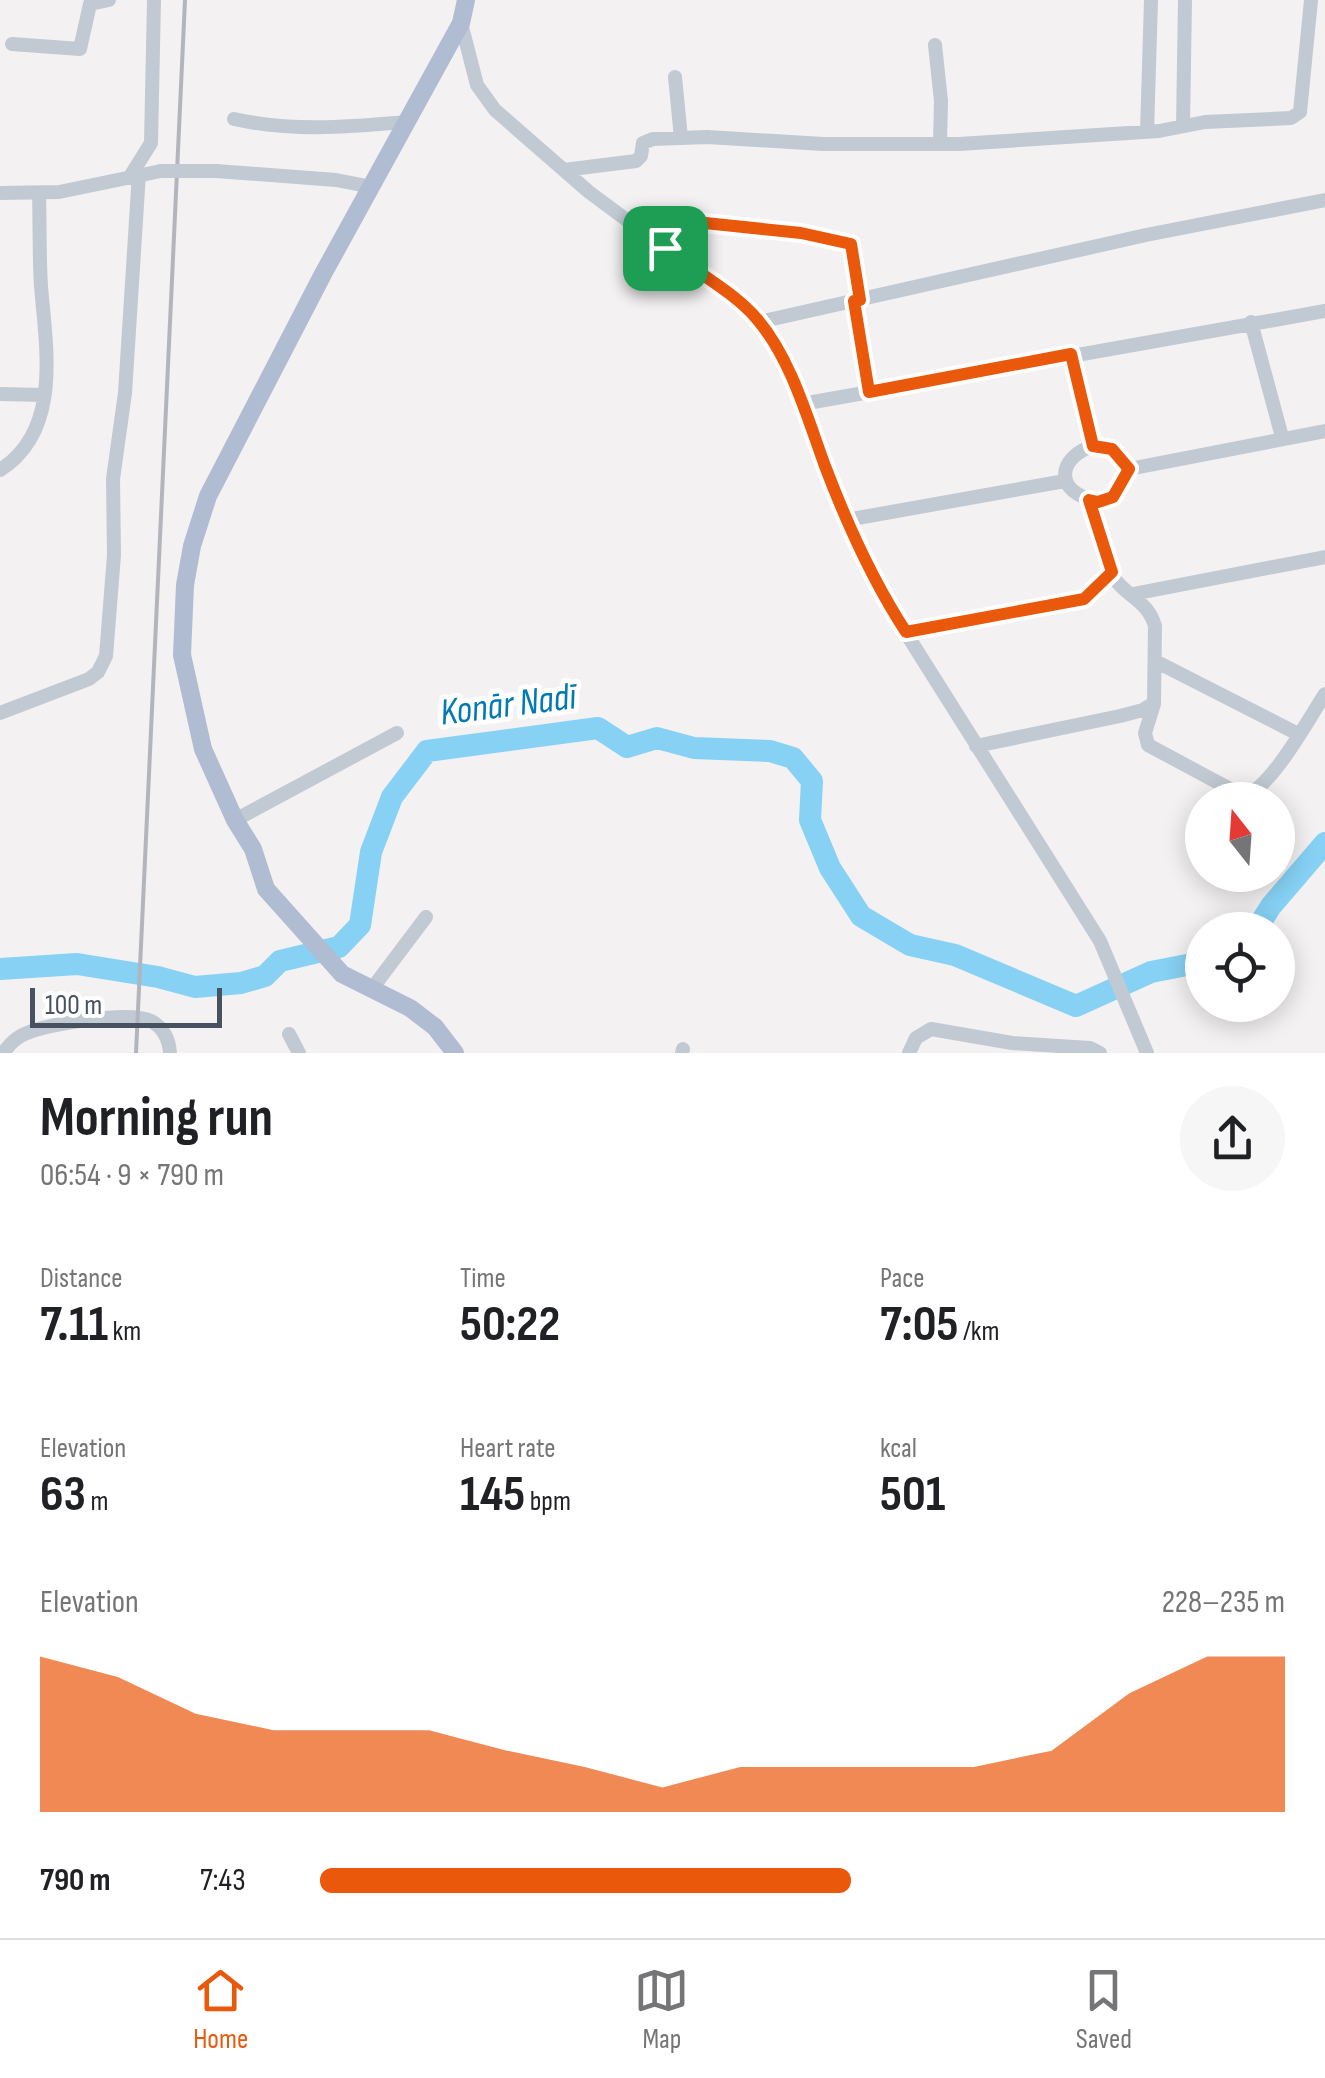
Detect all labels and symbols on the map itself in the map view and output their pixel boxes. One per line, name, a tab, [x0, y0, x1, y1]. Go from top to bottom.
pin	[623, 206, 708, 291]
water label: Konār Nadī	[438, 674, 582, 736]
north arrow	[1185, 782, 1295, 892]
scale bar	[30, 983, 222, 1028]

